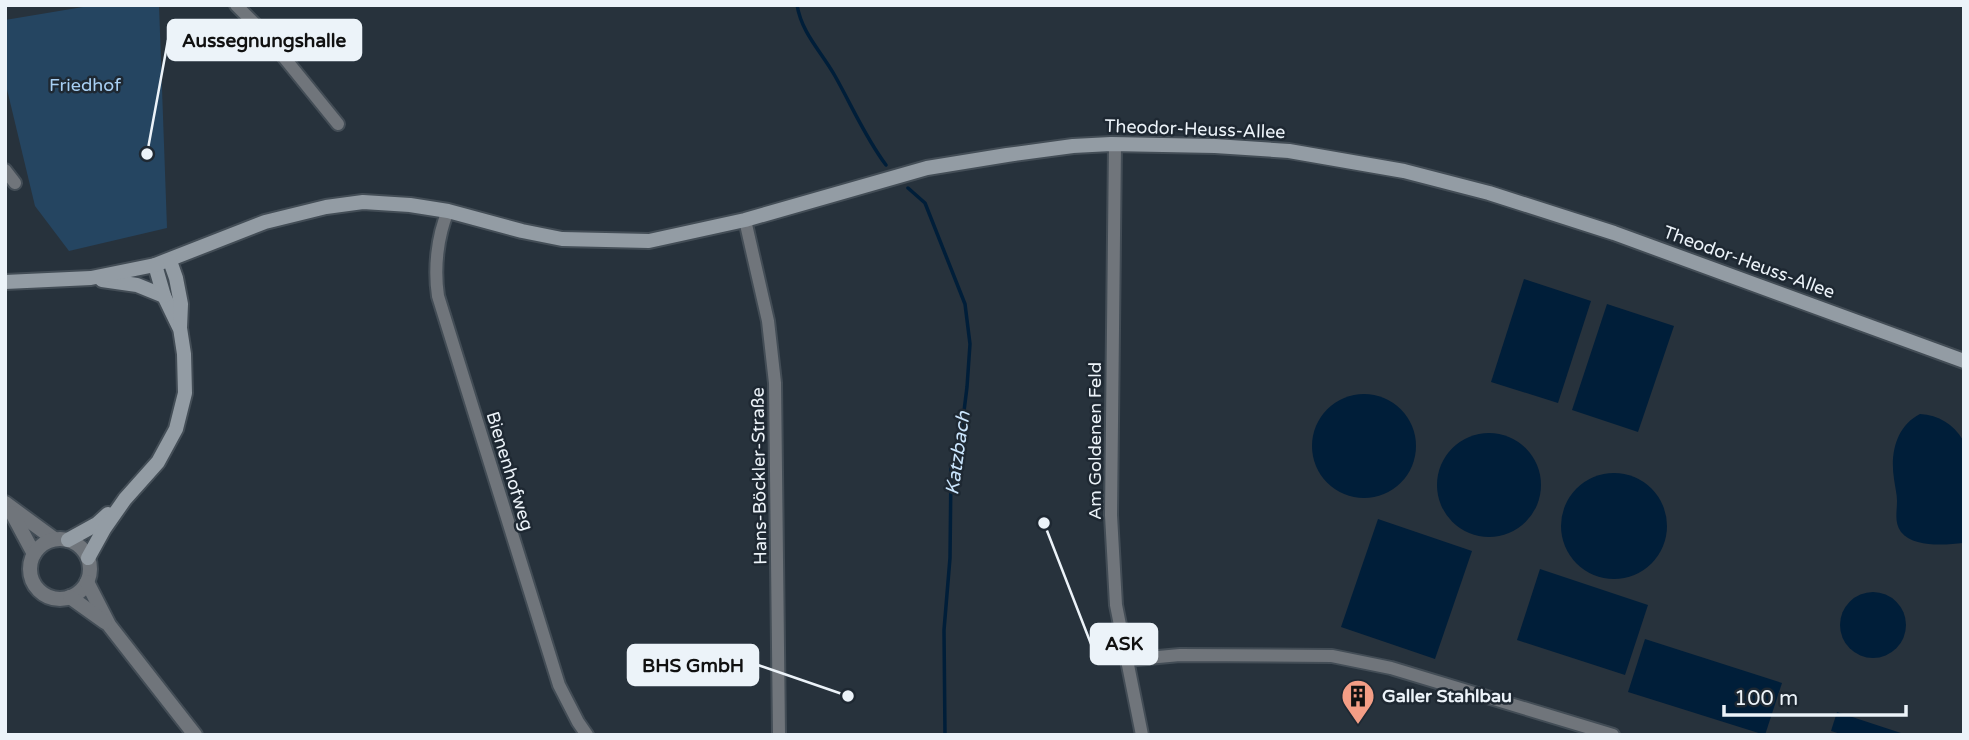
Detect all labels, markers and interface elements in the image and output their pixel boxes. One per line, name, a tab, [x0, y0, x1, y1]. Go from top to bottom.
callout: Aussegnungshalle	[168, 20, 361, 60]
text: Aussegnungshalle	[182, 30, 347, 53]
park label: Friedhof	[49, 74, 121, 96]
street label: Theodor-Heuss-Allee	[1104, 115, 1286, 143]
street label: Theodor-Heuss-Allee	[1660, 221, 1838, 303]
street label: Am Goldenen Feld	[1084, 362, 1106, 520]
street label: Hans-Böckler-Straße	[746, 387, 772, 565]
street label: Bienenhofweg	[481, 409, 539, 533]
water label: Katzbach	[941, 409, 975, 496]
callout: ASK	[1091, 624, 1157, 664]
text: ASK	[1105, 633, 1144, 655]
callout: BHS GmbH	[628, 645, 758, 685]
text: BHS GmbH	[642, 655, 744, 677]
scale bar	[1724, 674, 1906, 718]
building icon: Galler Stahlbau	[1339, 677, 1377, 726]
place label: Galler Stahlbau	[1382, 685, 1512, 707]
text: 100 m	[1734, 686, 1798, 711]

